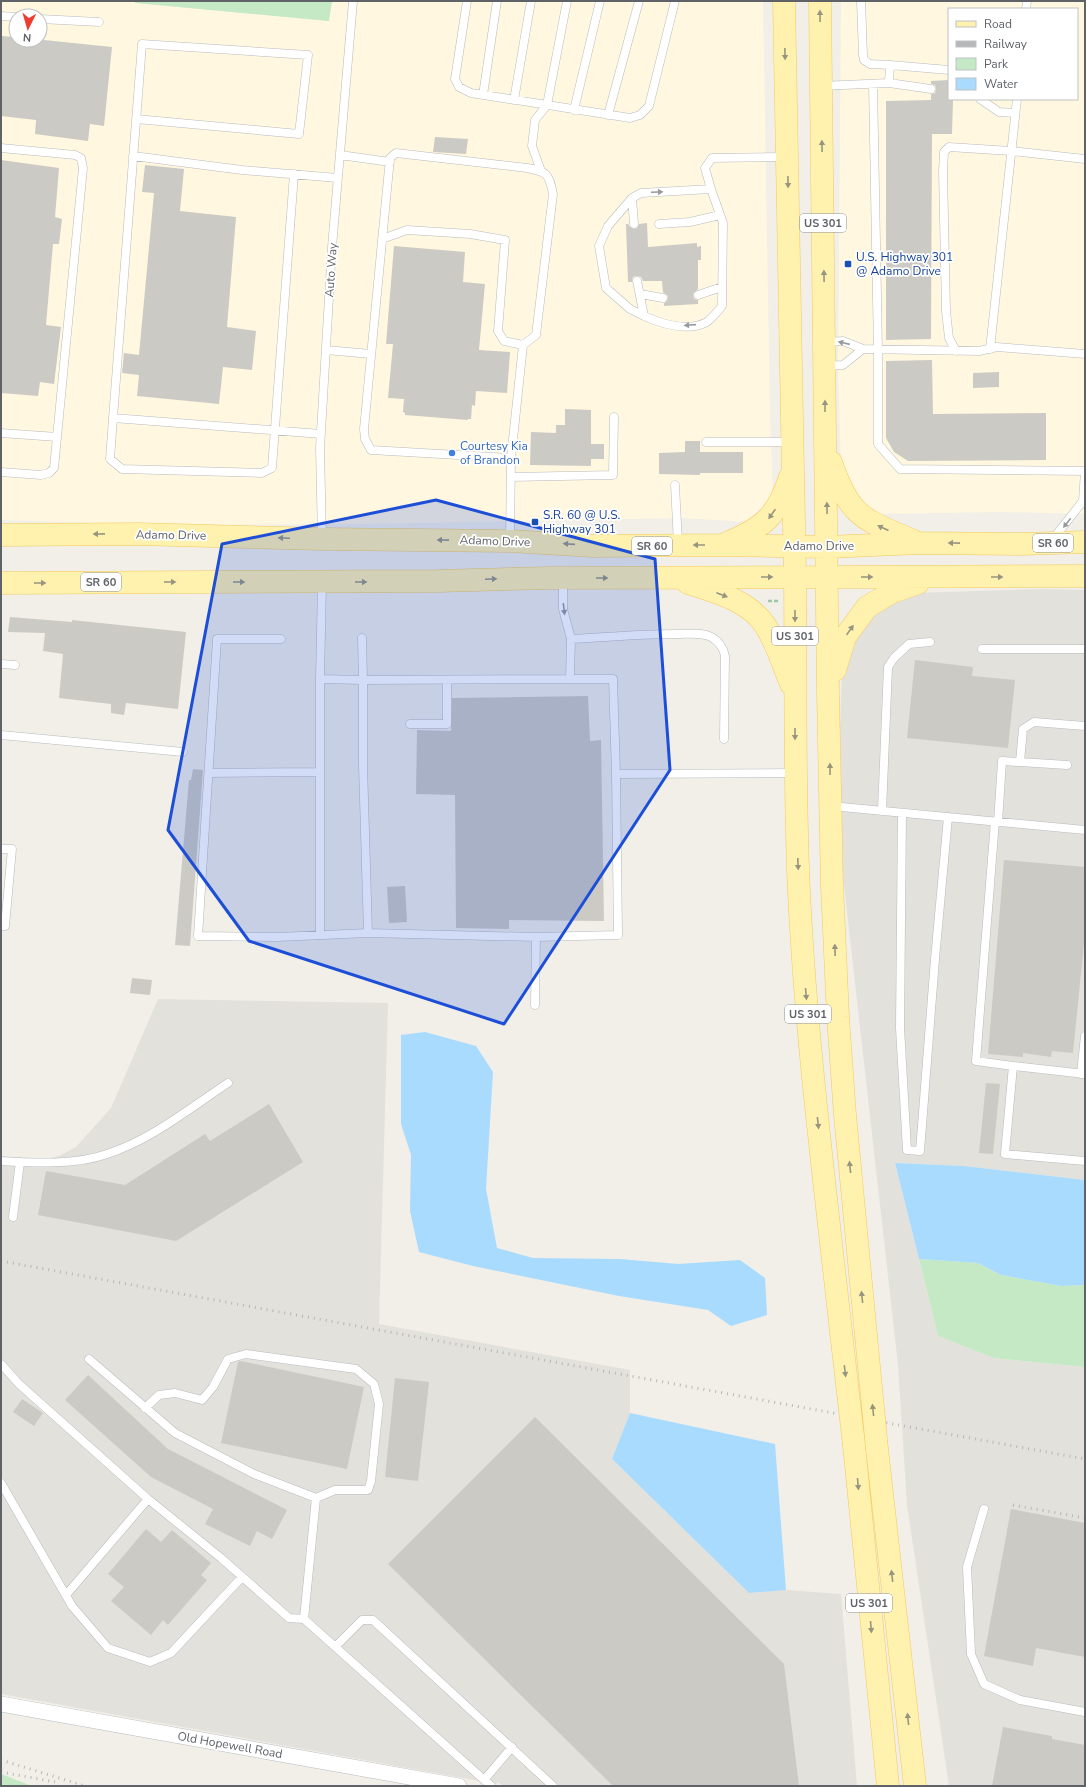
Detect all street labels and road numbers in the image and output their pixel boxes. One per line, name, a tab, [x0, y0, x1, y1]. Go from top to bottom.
road number: US 301	[800, 214, 846, 232]
street label: Auto Way	[321, 241, 341, 298]
street label: Adamo Drive	[136, 526, 206, 544]
street label: Adamo Drive	[459, 532, 531, 550]
road number: SR 60	[1033, 534, 1073, 552]
road number: SR 60	[632, 537, 672, 555]
street label: Adamo Drive	[784, 538, 854, 554]
road number: SR 60	[81, 573, 121, 591]
road number: US 301	[772, 627, 818, 645]
road number: US 301	[785, 1005, 831, 1023]
road number: US 301	[846, 1594, 892, 1612]
street label: Old Hopewell Road	[176, 1728, 284, 1762]

